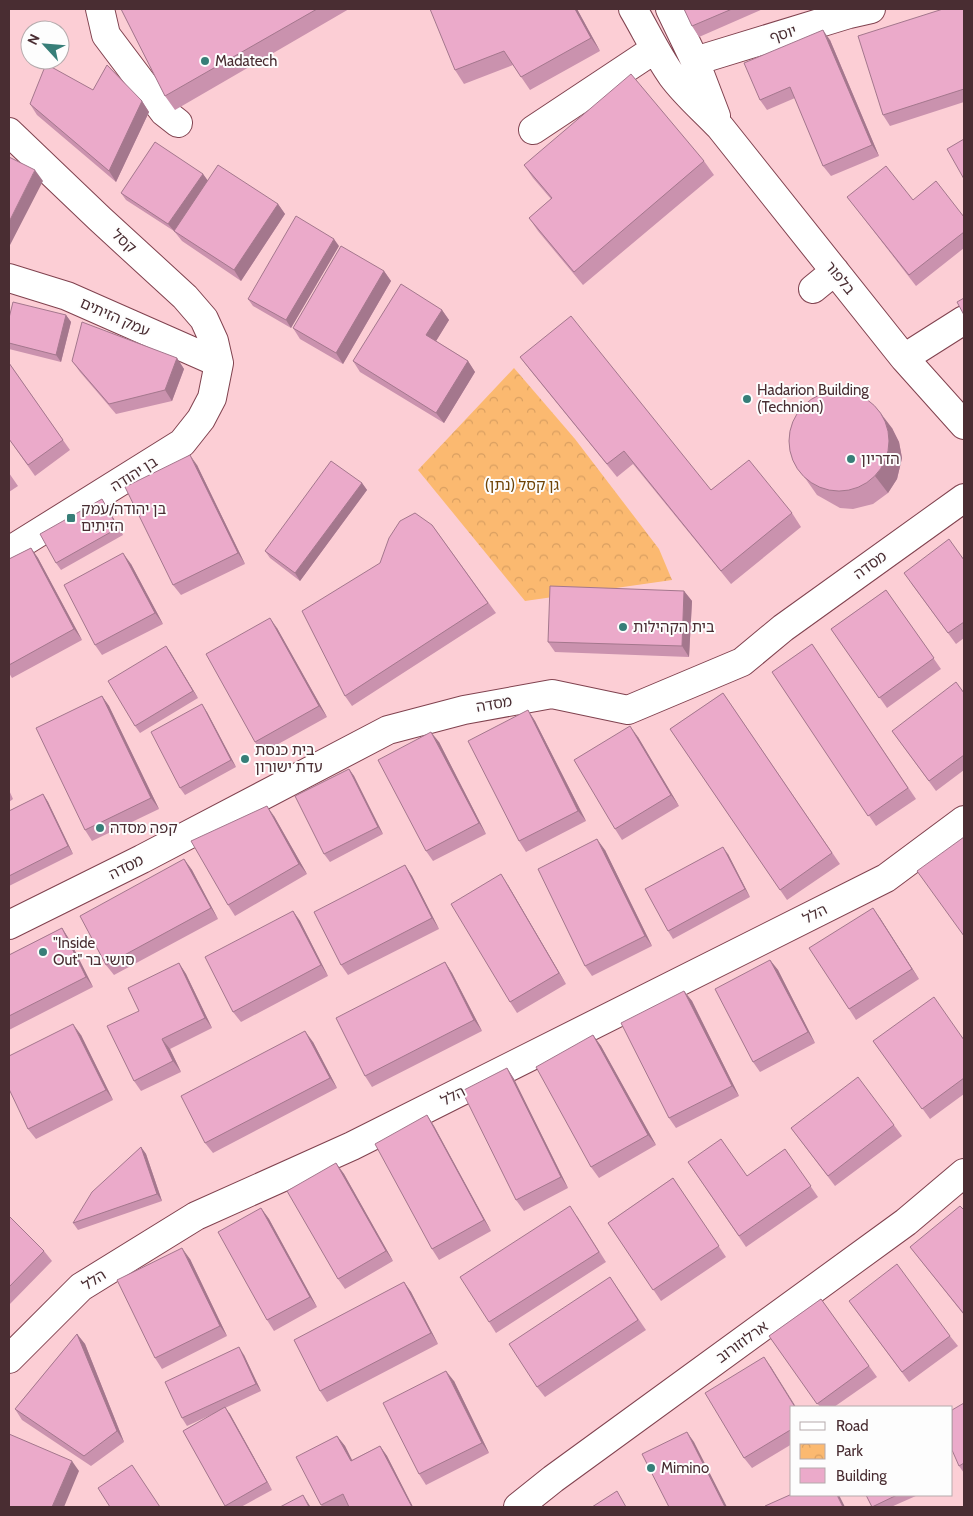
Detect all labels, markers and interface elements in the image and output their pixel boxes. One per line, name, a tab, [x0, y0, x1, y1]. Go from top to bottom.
north arrow	[20, 20, 70, 70]
street label: יוסף	[767, 21, 799, 47]
text: N	[23, 31, 44, 48]
place label: Madatech	[215, 52, 277, 70]
marker: Madatech	[199, 55, 211, 67]
street label: קסל	[108, 225, 140, 257]
street label: בלפור	[821, 258, 859, 299]
street label: עמק הזיתים	[77, 294, 153, 340]
place label: Hadarion Building (Technion)	[757, 381, 869, 416]
marker: Hadarion Building (Technion)	[741, 393, 753, 405]
place label: הדריון	[861, 450, 900, 468]
street label: בן יהודה	[107, 452, 161, 495]
marker: הדריון	[845, 453, 857, 465]
park label: גן קסל (נתן)	[485, 476, 560, 494]
place label: בן יהודה/עמק הזיתים	[81, 500, 167, 535]
marker: בן יהודה/עמק הזיתים	[65, 512, 77, 524]
street label: מסדה	[850, 547, 890, 583]
place label: בית הקהילות	[633, 618, 715, 636]
marker: בית הקהילות	[617, 621, 629, 633]
street label: מסדה	[474, 692, 514, 716]
place label: בית כנסת עדת ישורון	[255, 741, 323, 776]
marker: בית כנסת עדת ישורון	[239, 753, 251, 765]
place label: קפה מסדה	[110, 819, 178, 837]
marker: קפה מסדה	[94, 822, 106, 834]
street label: מסדה	[106, 851, 146, 883]
street label: הלל	[800, 900, 830, 928]
place label: "Inside Out" סושי בר	[53, 934, 135, 969]
marker: "Inside Out" סושי בר	[37, 946, 49, 958]
street label: הלל	[438, 1082, 468, 1110]
street label: הלל	[79, 1266, 109, 1294]
street label: ארלוזורוב	[713, 1317, 771, 1367]
legend	[790, 1406, 953, 1496]
text: Road	[836, 1417, 869, 1435]
text: Park	[836, 1442, 863, 1460]
place label: Mimino	[661, 1459, 709, 1477]
marker: Mimino	[645, 1462, 657, 1474]
text: Building	[836, 1467, 887, 1485]

